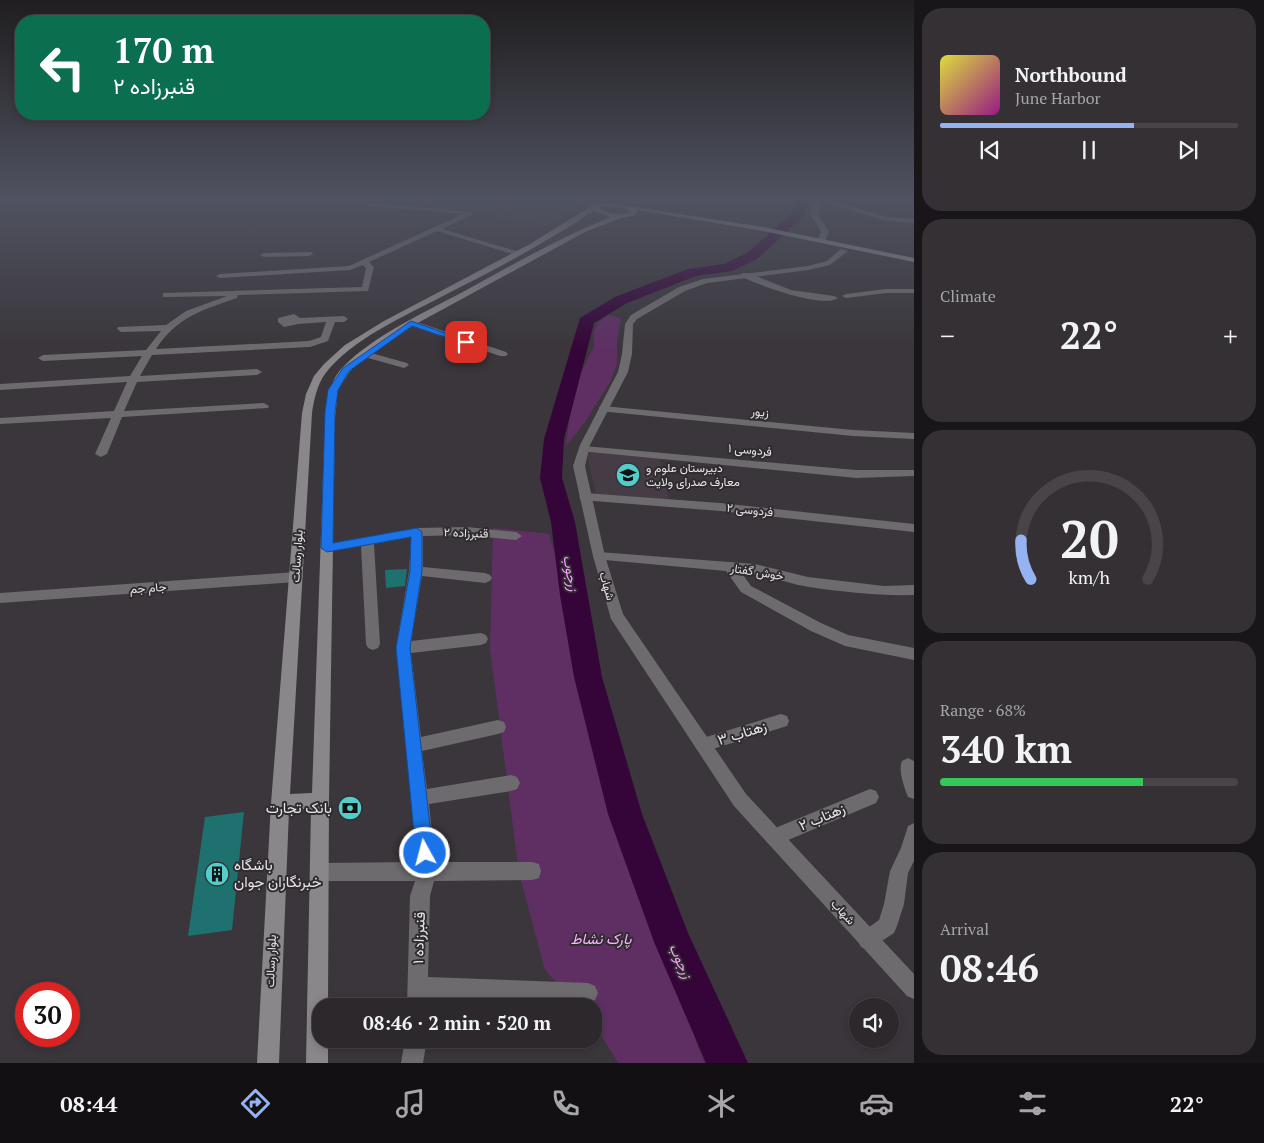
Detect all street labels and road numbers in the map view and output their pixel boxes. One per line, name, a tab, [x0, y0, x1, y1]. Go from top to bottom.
street label: زیور	[749, 403, 770, 421]
street label: فردوسی ۱	[727, 440, 773, 460]
street label: فردوسی ۲	[726, 500, 774, 520]
street label: قنبرزاده ۲	[443, 524, 489, 542]
street label: بلوار رسالت	[287, 529, 307, 583]
street label: خوش گفتار	[728, 560, 785, 584]
street label: شهاب	[595, 570, 619, 602]
street label: جام جم	[129, 579, 167, 597]
street label: زهتاب ۳	[715, 715, 769, 749]
street label: زهتاب ۲	[795, 797, 848, 835]
street label: شهاب	[827, 896, 859, 928]
street label: قنبرزاده ۱	[407, 911, 429, 965]
street label: بلوار رسالت	[262, 934, 280, 988]

